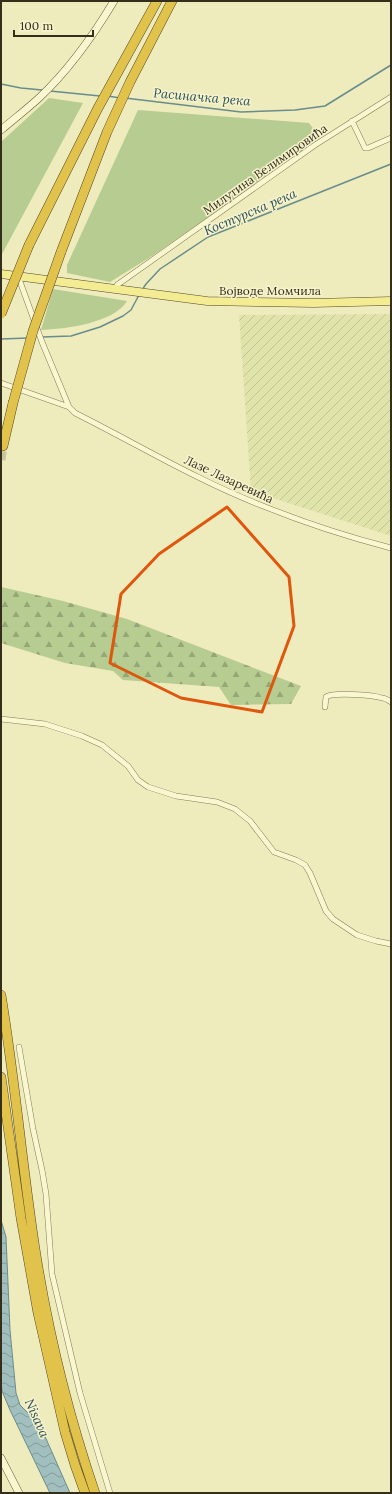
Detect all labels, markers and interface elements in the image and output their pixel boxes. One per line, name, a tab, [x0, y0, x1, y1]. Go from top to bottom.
scale bar	[14, 12, 93, 38]
text: 100 m	[20, 18, 53, 33]
water label: Расиначка река	[153, 84, 252, 110]
street label: Милутина Велимировића	[200, 120, 330, 218]
water label: Костурска река	[201, 184, 300, 239]
street label: Војводе Момчила	[219, 283, 321, 298]
street label: Лазе Лазаревића	[182, 452, 276, 506]
water label: Nisava	[21, 1396, 53, 1441]

